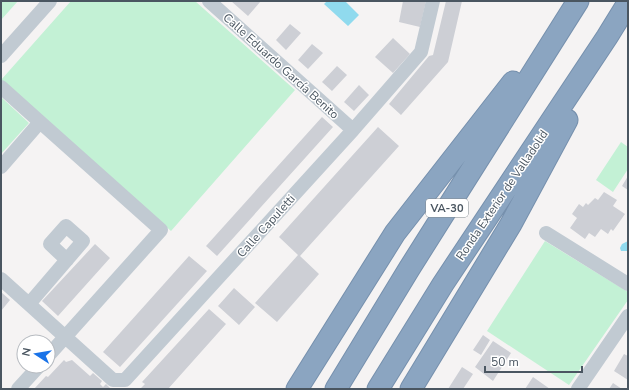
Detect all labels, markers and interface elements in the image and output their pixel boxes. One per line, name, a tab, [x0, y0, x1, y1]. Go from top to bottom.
street label: Calle Eduardo García Benito	[220, 10, 343, 123]
street label: Ronda Exterior de Valladolid	[452, 127, 552, 263]
street label: Calle Capuletti	[233, 191, 299, 261]
road number: VA-30	[426, 199, 468, 217]
north arrow	[16, 334, 56, 374]
text: N	[19, 346, 35, 358]
scale bar	[485, 348, 582, 374]
text: 50 m	[491, 354, 519, 370]

